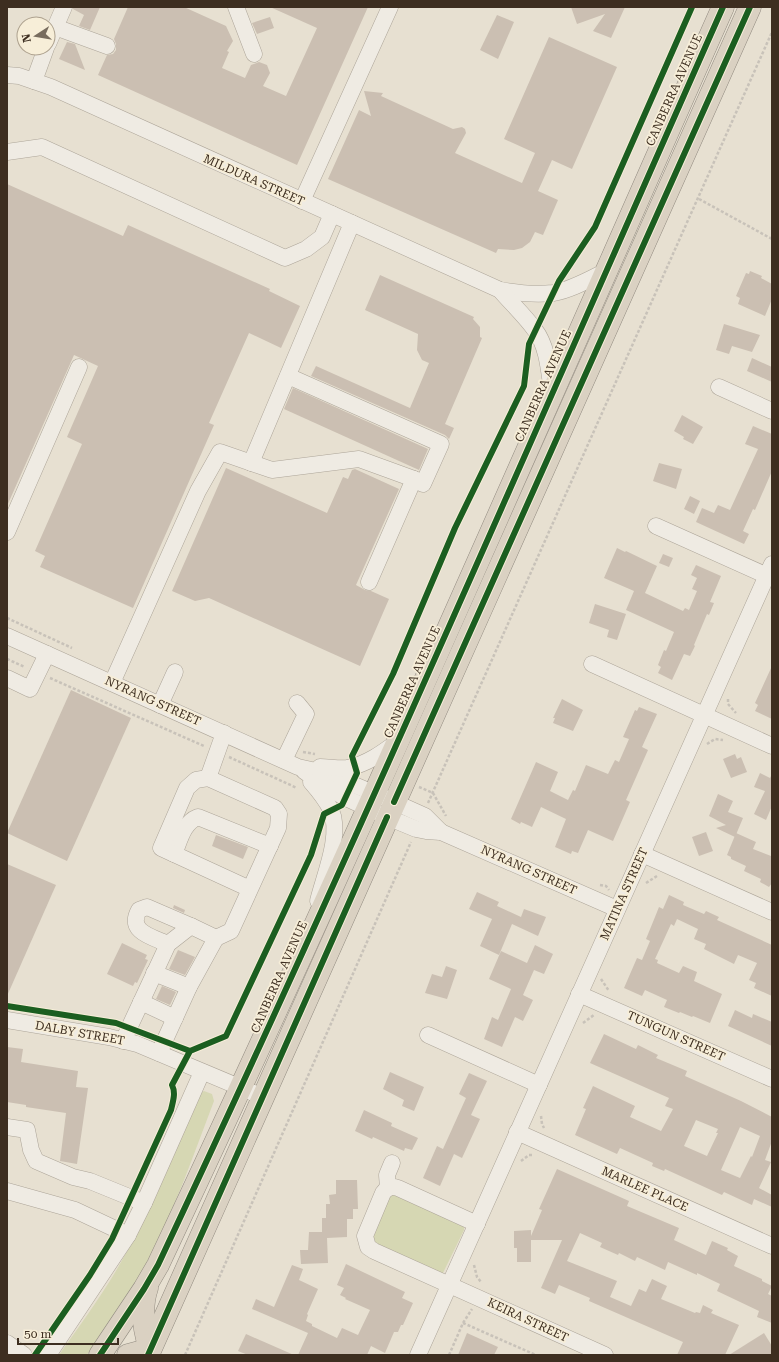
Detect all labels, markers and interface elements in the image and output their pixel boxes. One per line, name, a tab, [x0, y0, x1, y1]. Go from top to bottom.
north arrow	[16, 16, 56, 56]
text: N	[19, 32, 34, 43]
street label: CANBERRA AVENUE	[643, 32, 705, 148]
street label: MILDURA STREET	[201, 151, 307, 209]
street label: CANBERRA AVENUE	[512, 328, 574, 444]
street label: CANBERRA AVENUE	[381, 624, 443, 740]
street label: NYRANG STREET	[103, 674, 203, 728]
street label: NYRANG STREET	[479, 843, 579, 897]
street label: MATINA STREET	[597, 846, 651, 942]
street label: CANBERRA AVENUE	[248, 919, 310, 1035]
street label: TUNGUN STREET	[625, 1008, 727, 1064]
street label: DALBY STREET	[34, 1018, 126, 1048]
street label: MARLEE PLACE	[599, 1164, 691, 1214]
street label: KEIRA STREET	[485, 1295, 571, 1345]
scale bar	[18, 1320, 118, 1346]
text: 50 m	[24, 1327, 51, 1341]

